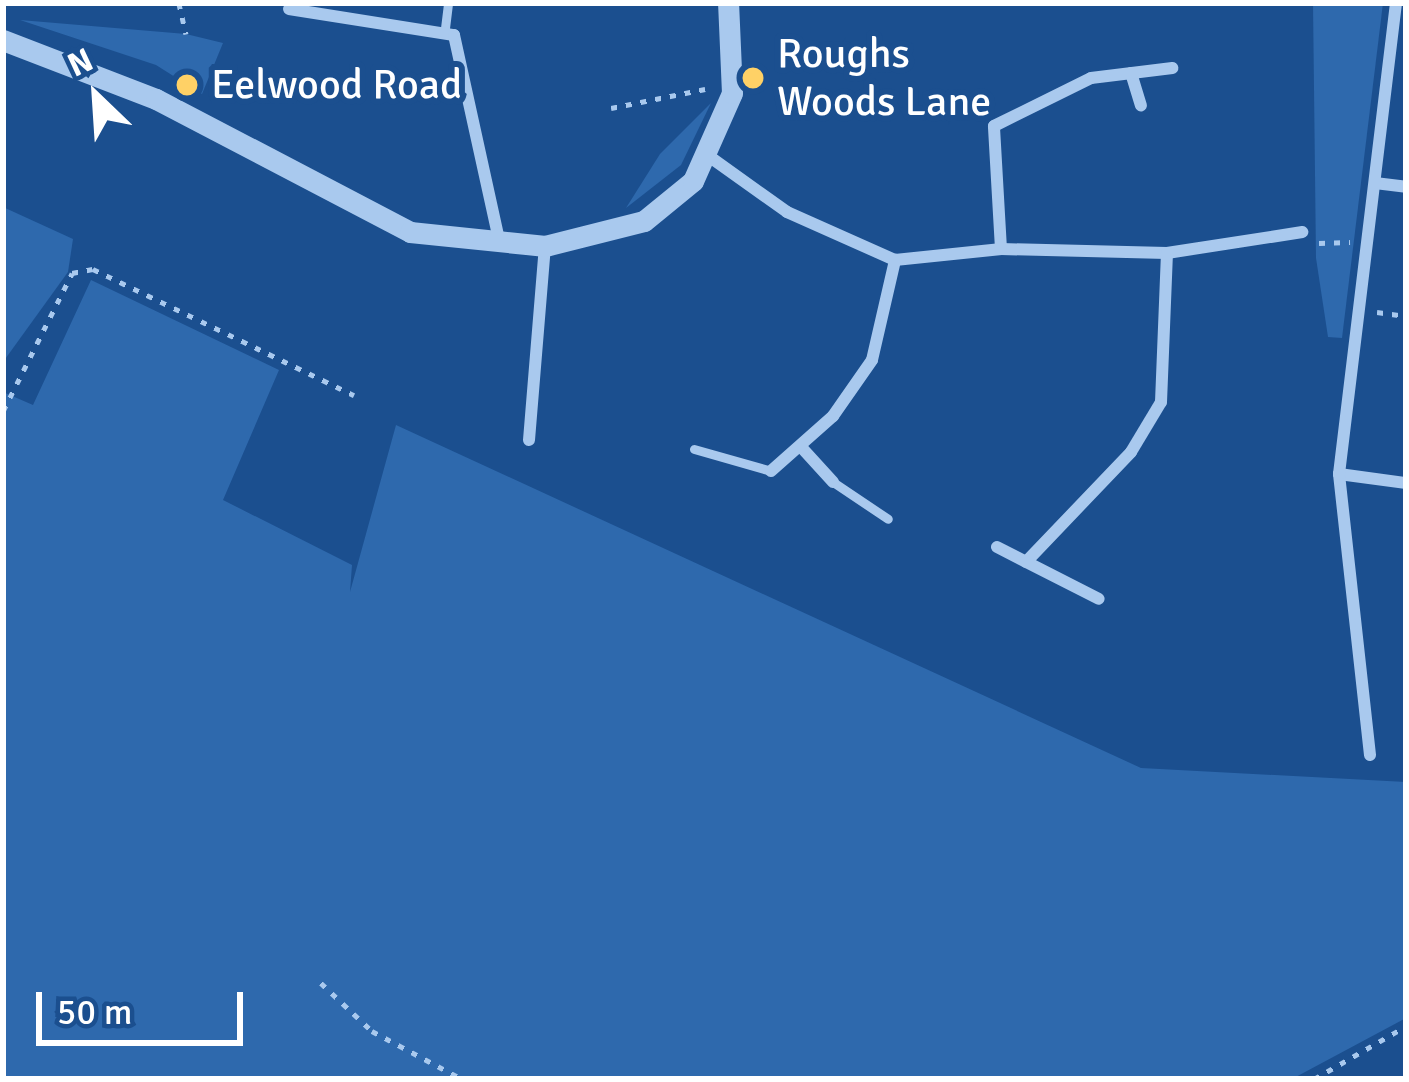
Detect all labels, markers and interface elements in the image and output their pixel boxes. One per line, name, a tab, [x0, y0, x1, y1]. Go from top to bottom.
place label: Roughs Woods Lane	[777, 29, 991, 128]
north arrow	[36, 36, 156, 156]
text: N	[62, 39, 100, 86]
place label: Eelwood Road	[211, 60, 462, 110]
marker: Roughs Woods Lane	[740, 65, 766, 91]
marker: Eelwood Road	[174, 72, 200, 98]
scale bar	[42, 968, 249, 1042]
text: 50 m	[57, 990, 133, 1035]

